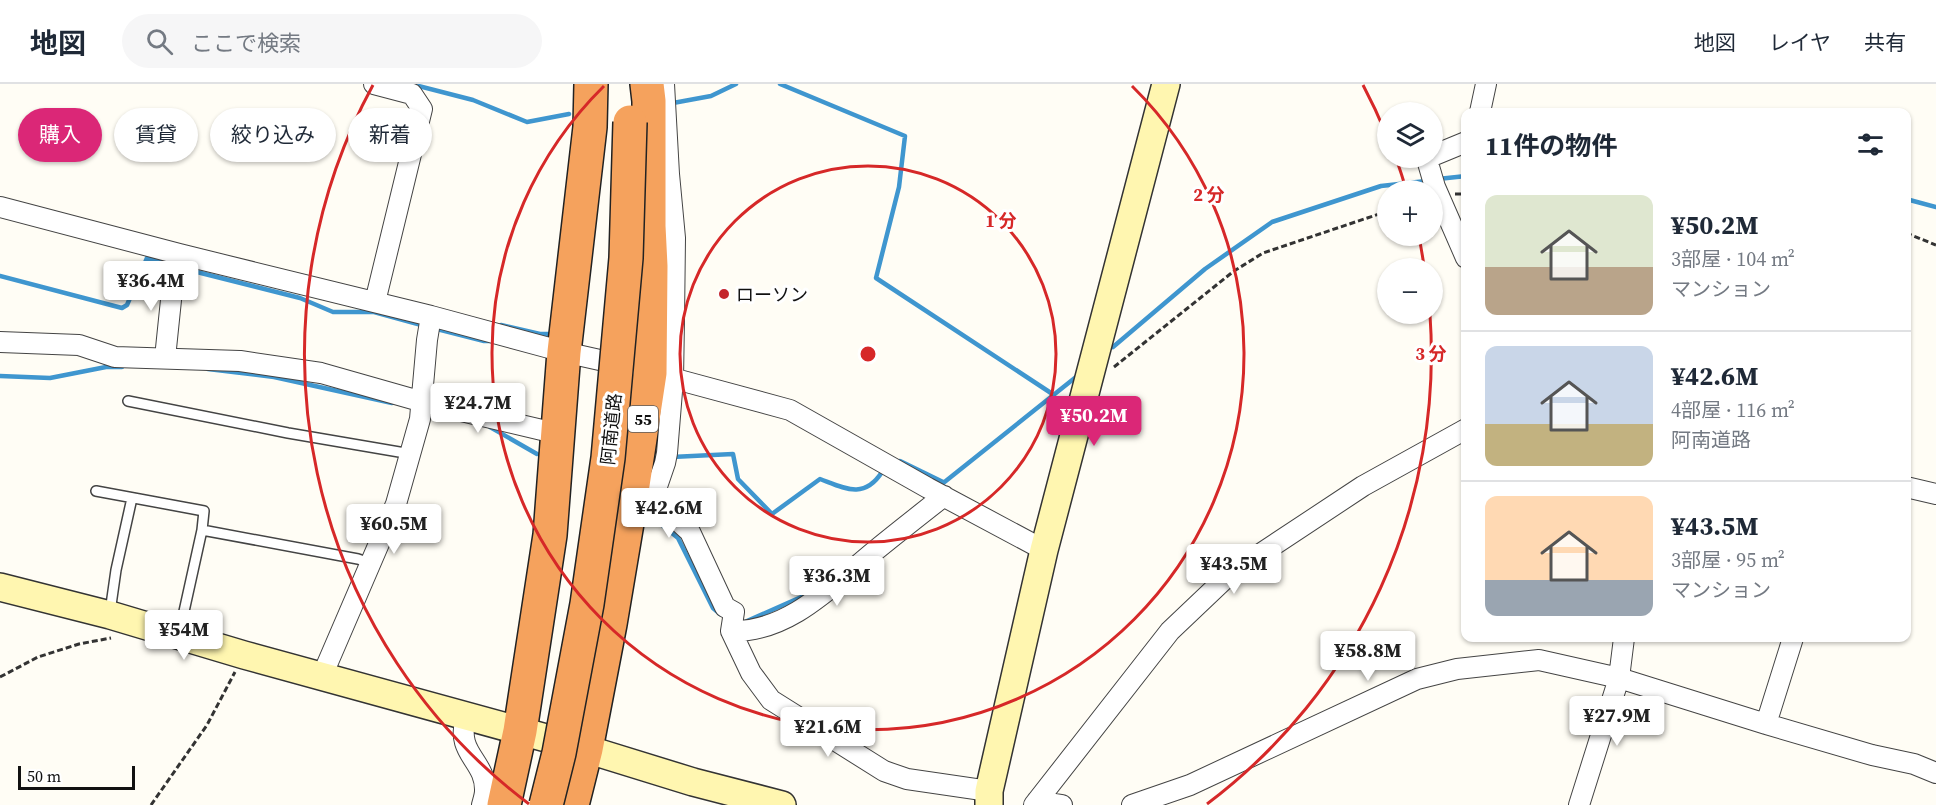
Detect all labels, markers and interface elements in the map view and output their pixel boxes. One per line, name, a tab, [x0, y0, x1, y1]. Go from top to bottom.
search box	[122, 14, 542, 68]
text: 地図	[30, 24, 86, 62]
icon: search	[143, 25, 176, 58]
text: ここで検索	[191, 28, 301, 58]
text: 地図	[1694, 28, 1736, 57]
text: レイヤ	[1769, 28, 1831, 57]
text: 共有	[1864, 28, 1906, 57]
map controls	[1377, 102, 1443, 324]
button: layers	[1377, 102, 1443, 168]
chip: 購入	[18, 108, 102, 162]
chip: 賃貸	[114, 108, 198, 162]
chip: 絞り込み	[210, 108, 336, 162]
chip: 新着	[348, 108, 432, 162]
text: 11件の物件	[1485, 128, 1617, 164]
icon: filters	[1854, 128, 1887, 161]
button: +	[1377, 180, 1443, 246]
text: 2 分	[1193, 182, 1225, 207]
text: ¥50.2M	[1671, 207, 1758, 243]
text: 1 分	[985, 208, 1017, 233]
icon: home	[1533, 219, 1605, 291]
text: 3部屋 · 104 m²	[1671, 245, 1795, 273]
button: −	[1377, 258, 1443, 324]
pin: ¥36.4M	[102, 261, 200, 312]
text: ¥36.4M	[117, 266, 185, 294]
text: マンション	[1671, 275, 1771, 303]
place label: ローソン	[736, 282, 808, 307]
marker: ローソン	[717, 287, 731, 301]
text: 3 分	[1415, 341, 1447, 366]
centre of rings	[858, 344, 878, 364]
text: ¥42.6M	[1671, 358, 1758, 394]
icon: home	[1533, 370, 1605, 442]
pin: ¥24.7M	[429, 383, 527, 434]
text: ¥24.7M	[444, 388, 512, 416]
street label: 阿南道路	[595, 392, 627, 466]
pin: ¥50.2M	[1045, 396, 1143, 447]
text: 4部屋 · 116 m²	[1671, 396, 1795, 424]
text: ¥50.2M	[1060, 401, 1128, 429]
road number: 55	[628, 406, 658, 432]
text: 阿南道路	[1671, 426, 1751, 454]
pin: ¥42.6M	[620, 488, 718, 539]
text: ¥42.6M	[635, 493, 703, 521]
pin: ¥60.5M	[345, 504, 443, 555]
text: ¥43.5M	[1671, 508, 1758, 544]
text: ¥60.5M	[360, 509, 428, 537]
icon: home	[1533, 520, 1605, 592]
pin: ¥43.5M	[1185, 544, 1283, 595]
text: 3部屋 · 95 m²	[1671, 546, 1785, 574]
text: ¥43.5M	[1200, 549, 1268, 577]
pin: ¥36.3M	[788, 556, 886, 607]
text: ¥36.3M	[803, 561, 871, 589]
text: マンション	[1671, 576, 1771, 604]
pin: ¥54M	[148, 610, 220, 661]
text: ¥54M	[159, 615, 209, 643]
pin: ¥58.8M	[1319, 631, 1417, 682]
text: ¥58.8M	[1334, 636, 1402, 664]
pin: ¥27.9M	[1568, 696, 1666, 747]
text: ¥27.9M	[1583, 701, 1651, 729]
pin: ¥21.6M	[779, 707, 877, 758]
text: ¥21.6M	[794, 712, 862, 740]
scale bar	[18, 763, 135, 790]
text: 50 m	[27, 765, 61, 787]

